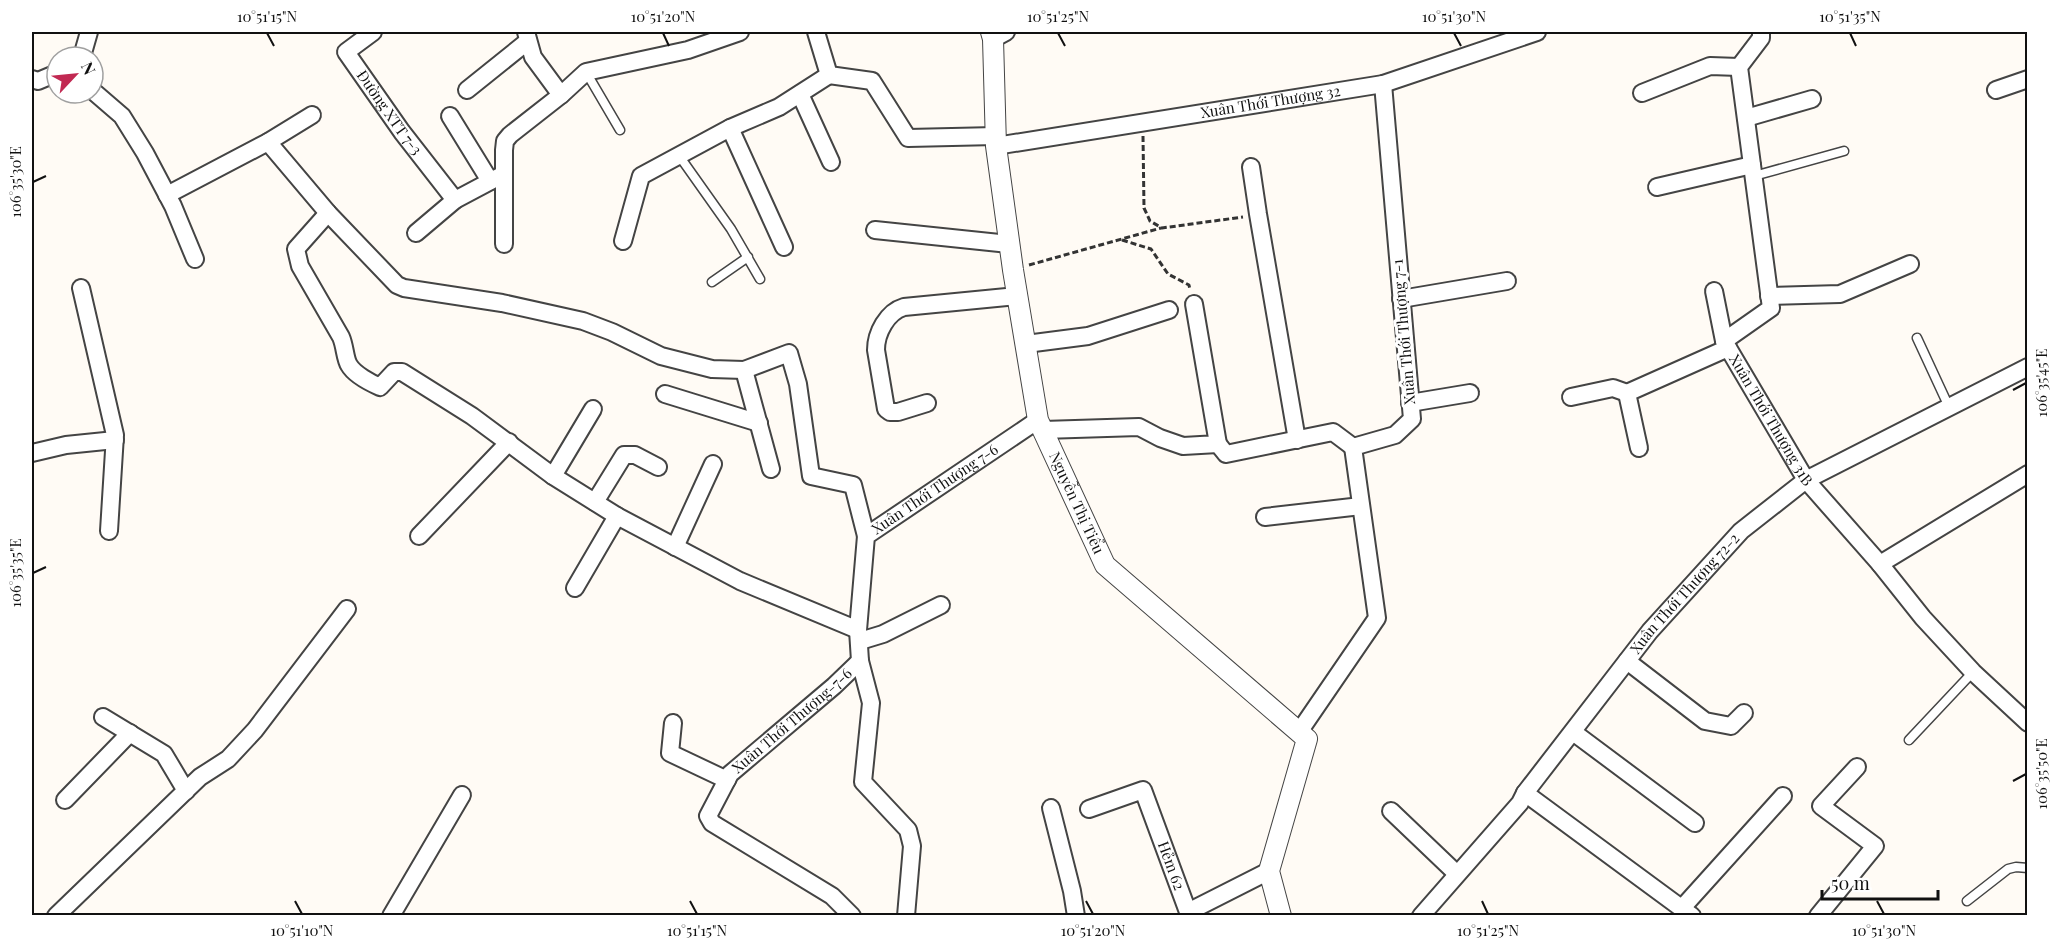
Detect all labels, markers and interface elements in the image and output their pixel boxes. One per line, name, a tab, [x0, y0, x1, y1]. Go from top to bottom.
text: 10°51'15"N	[237, 6, 297, 26]
text: 10°51'20"N	[631, 6, 696, 26]
text: 10°51'25"N	[1027, 6, 1089, 26]
text: 10°51'30"N	[1422, 6, 1486, 26]
text: 10°51'35"N	[1819, 6, 1881, 26]
north arrow	[45, 45, 105, 105]
text: N	[77, 58, 101, 78]
street label: Đường XTT 7-3	[353, 66, 427, 159]
street label: Xuân Thới Thượng 32	[1199, 80, 1342, 122]
text: 106°35'30"E	[5, 146, 25, 218]
street label: Xuân Thới Thượng 7-1	[1387, 258, 1419, 406]
text: 106°35'45"E	[2031, 349, 2051, 417]
street label: Xuân Thới Thượng 31B	[1725, 351, 1818, 490]
street label: Xuân Thới Thượng 7-6	[867, 439, 1002, 538]
street label: Nguyễn Thị Tiểu	[1045, 448, 1110, 557]
street label: Xuân Thới Thượng 72-2	[1625, 528, 1743, 658]
text: 106°35'35"E	[5, 538, 25, 608]
street label: Xuân Thới Thượng-7-6	[727, 663, 856, 777]
text: 106°35'50"E	[2031, 738, 2051, 810]
street label: Hẻm 62	[1154, 838, 1190, 893]
scale bar	[1822, 863, 1938, 901]
text: 50 m	[1831, 871, 1870, 895]
text: 10°51'10"N	[271, 920, 334, 940]
text: 10°51'15"N	[667, 920, 727, 940]
text: 10°51'20"N	[1061, 920, 1126, 940]
text: 10°51'25"N	[1457, 920, 1519, 940]
text: 10°51'30"N	[1852, 920, 1916, 940]

